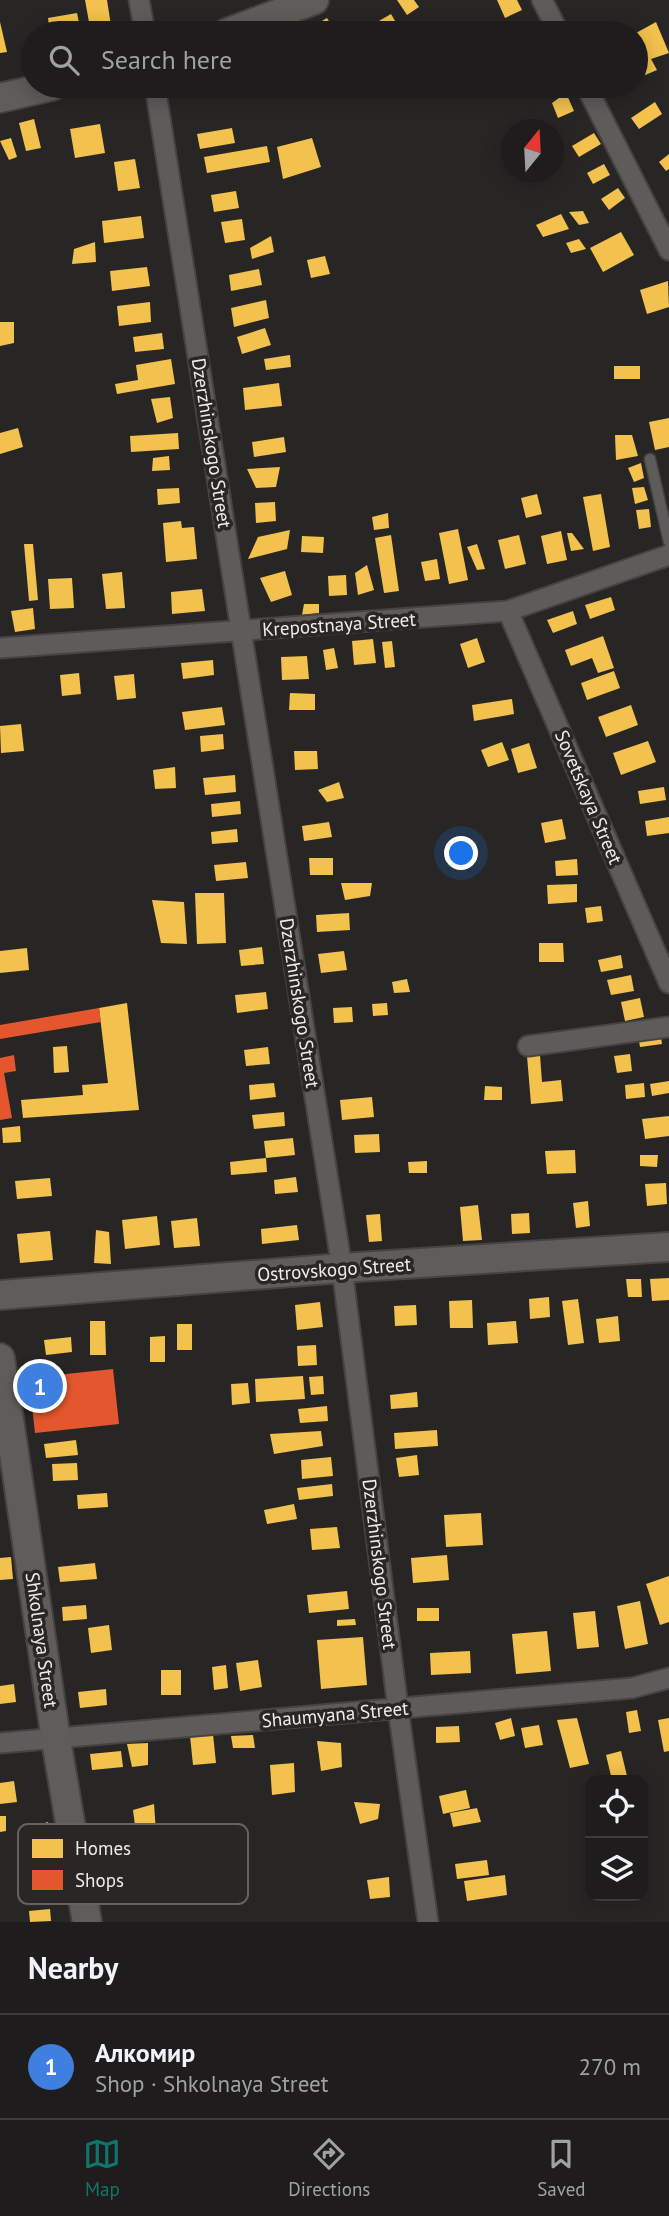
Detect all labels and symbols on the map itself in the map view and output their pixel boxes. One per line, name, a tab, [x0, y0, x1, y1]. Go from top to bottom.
north arrow	[501, 119, 564, 182]
street label: Dzerzhinskogo Street	[187, 356, 237, 530]
street label: Krepostnaya Street	[261, 607, 417, 641]
street label: Sovetskaya Street	[550, 726, 628, 868]
your location	[444, 836, 478, 870]
street label: Dzerzhinskogo Street	[275, 916, 325, 1090]
street label: Ostrovskogo Street	[256, 1252, 412, 1286]
pin: 1	[17, 1360, 63, 1412]
street label: Dzerzhinskogo Street	[358, 1477, 402, 1651]
street label: Shkolnaya Street	[21, 1571, 63, 1710]
street label: Shaumyana Street	[261, 1696, 410, 1732]
legend	[18, 1824, 248, 1904]
text: Homes	[75, 1836, 131, 1860]
text: Shops	[75, 1868, 124, 1892]

